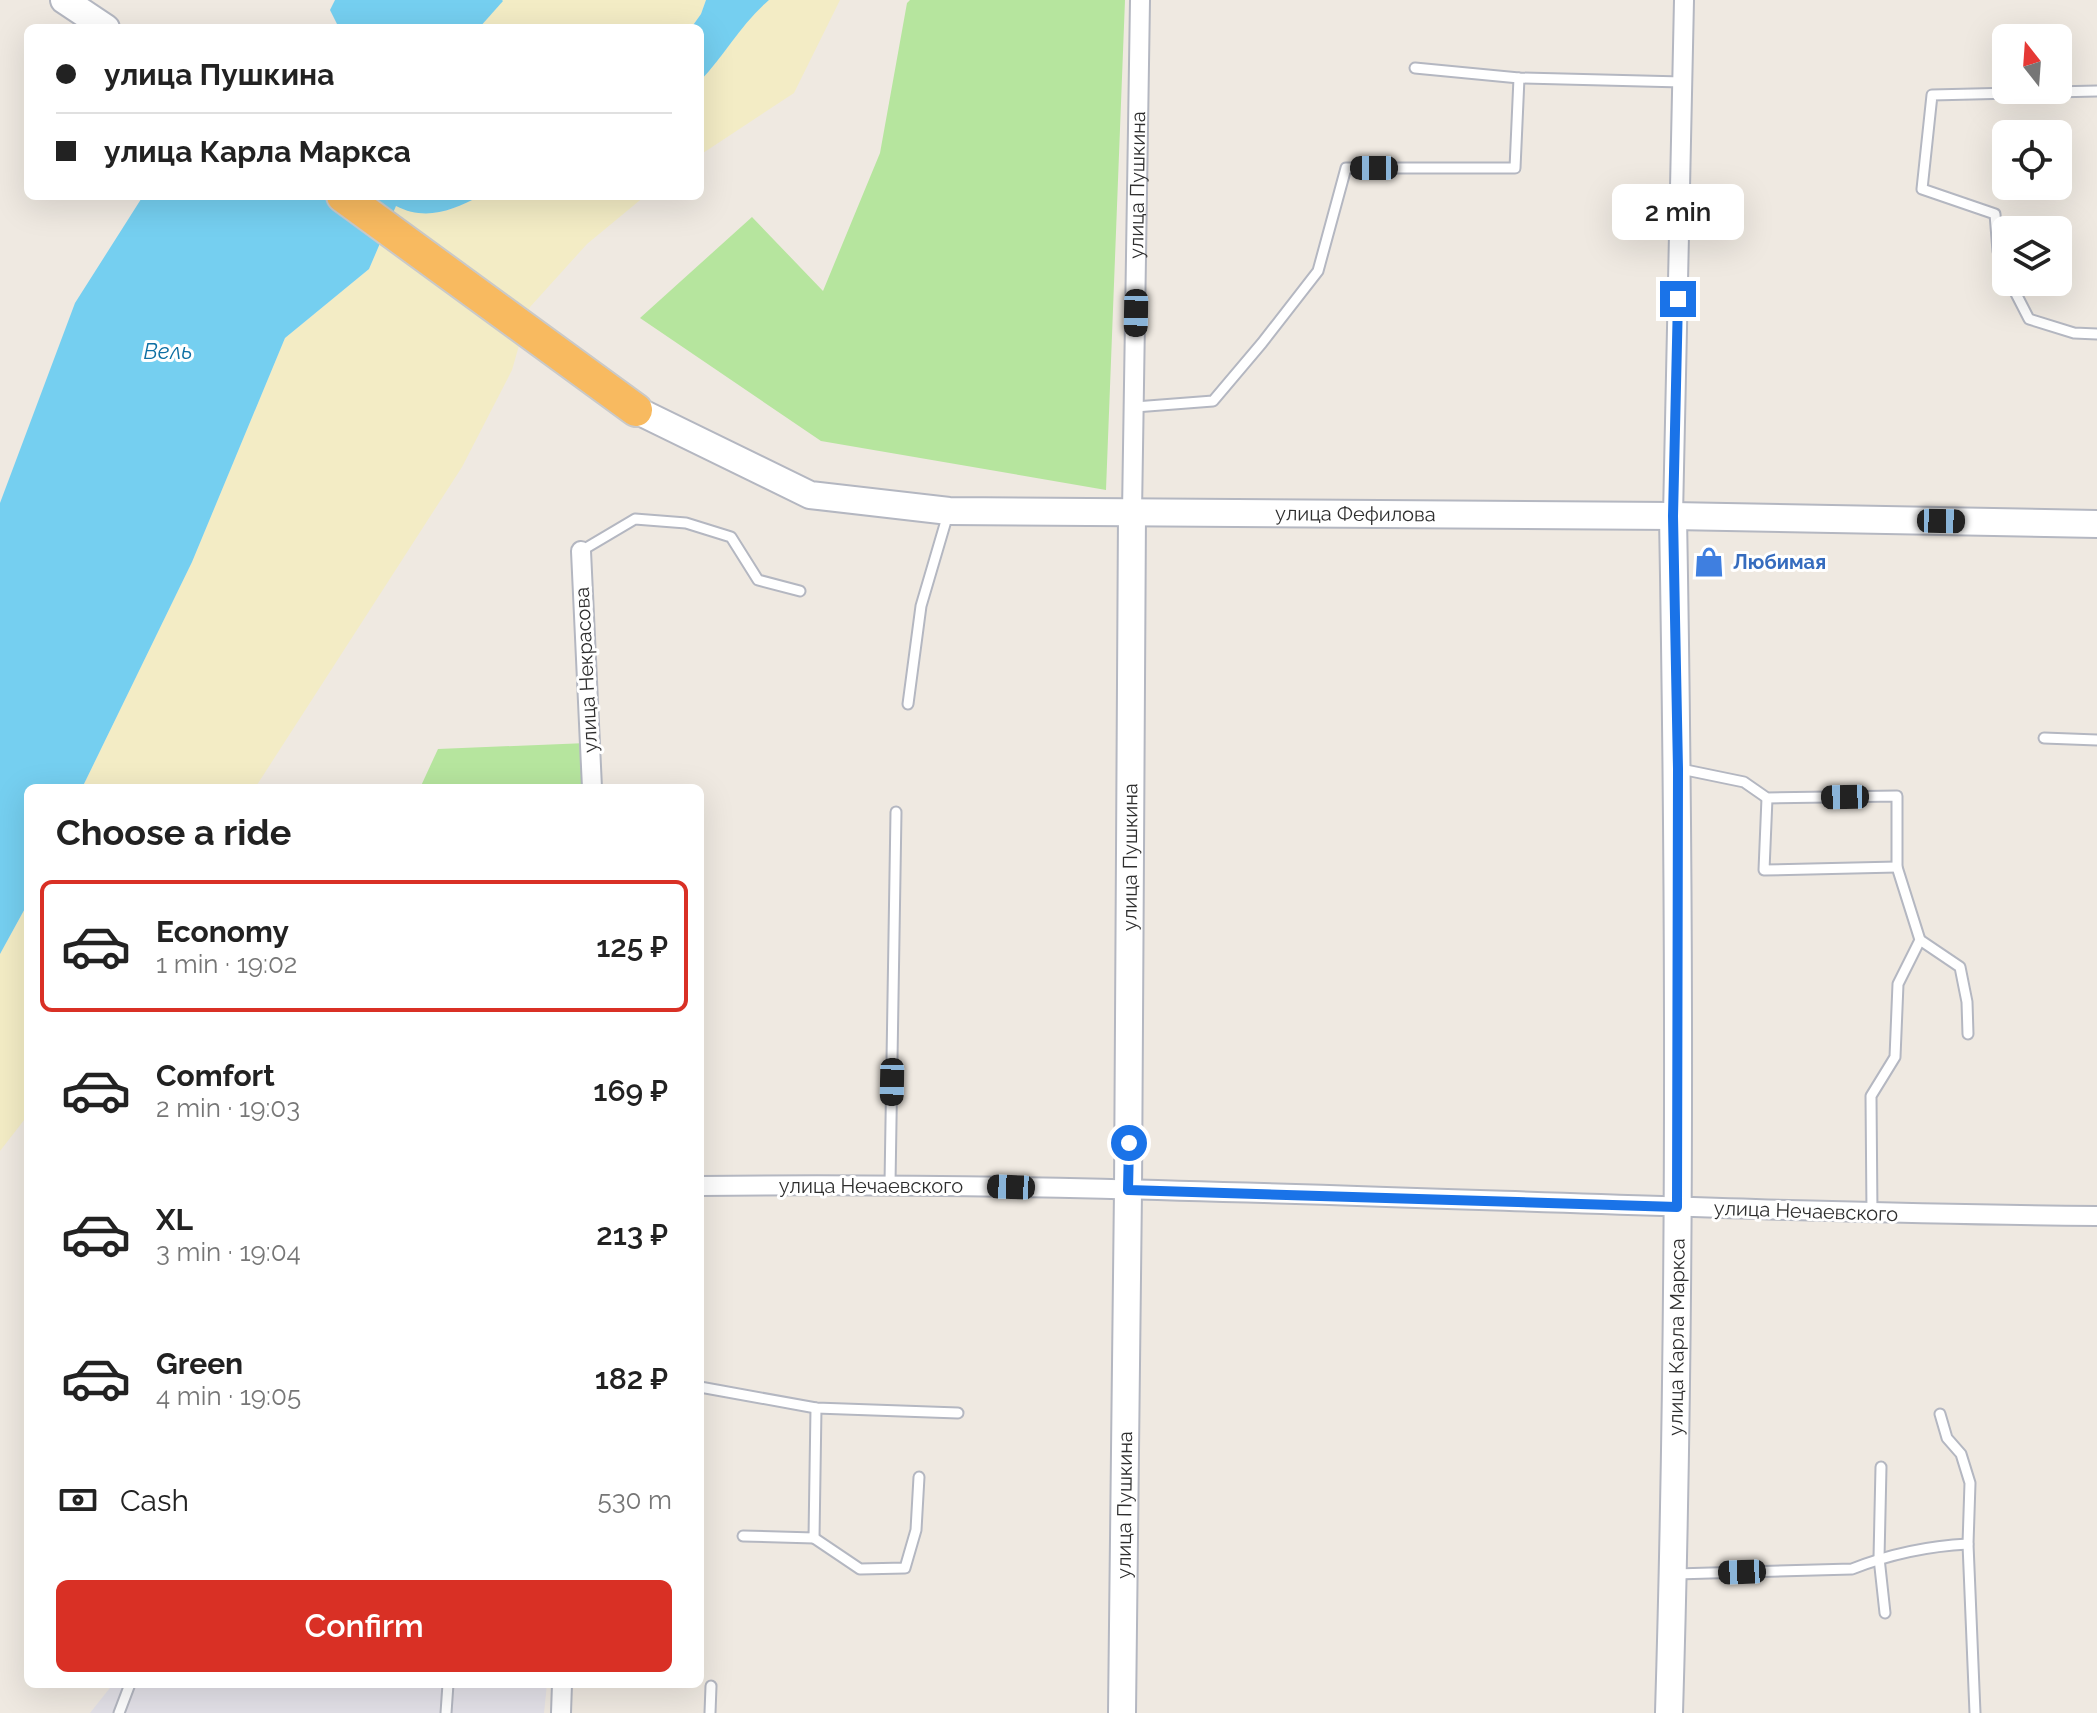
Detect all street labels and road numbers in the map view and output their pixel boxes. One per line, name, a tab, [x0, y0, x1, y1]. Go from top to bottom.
street label: улица Пушкина	[1124, 111, 1150, 259]
street label: улица Фефилова	[1275, 501, 1436, 526]
street label: улица Некрасова	[570, 586, 602, 754]
street label: улица Пушкина	[1118, 783, 1142, 931]
street label: улица Нечаевского	[779, 1174, 963, 1198]
street label: улица Нечаевского	[1713, 1196, 1899, 1226]
street label: улица Карла Маркса	[1663, 1238, 1690, 1436]
street label: улица Пушкина	[1112, 1431, 1137, 1579]

